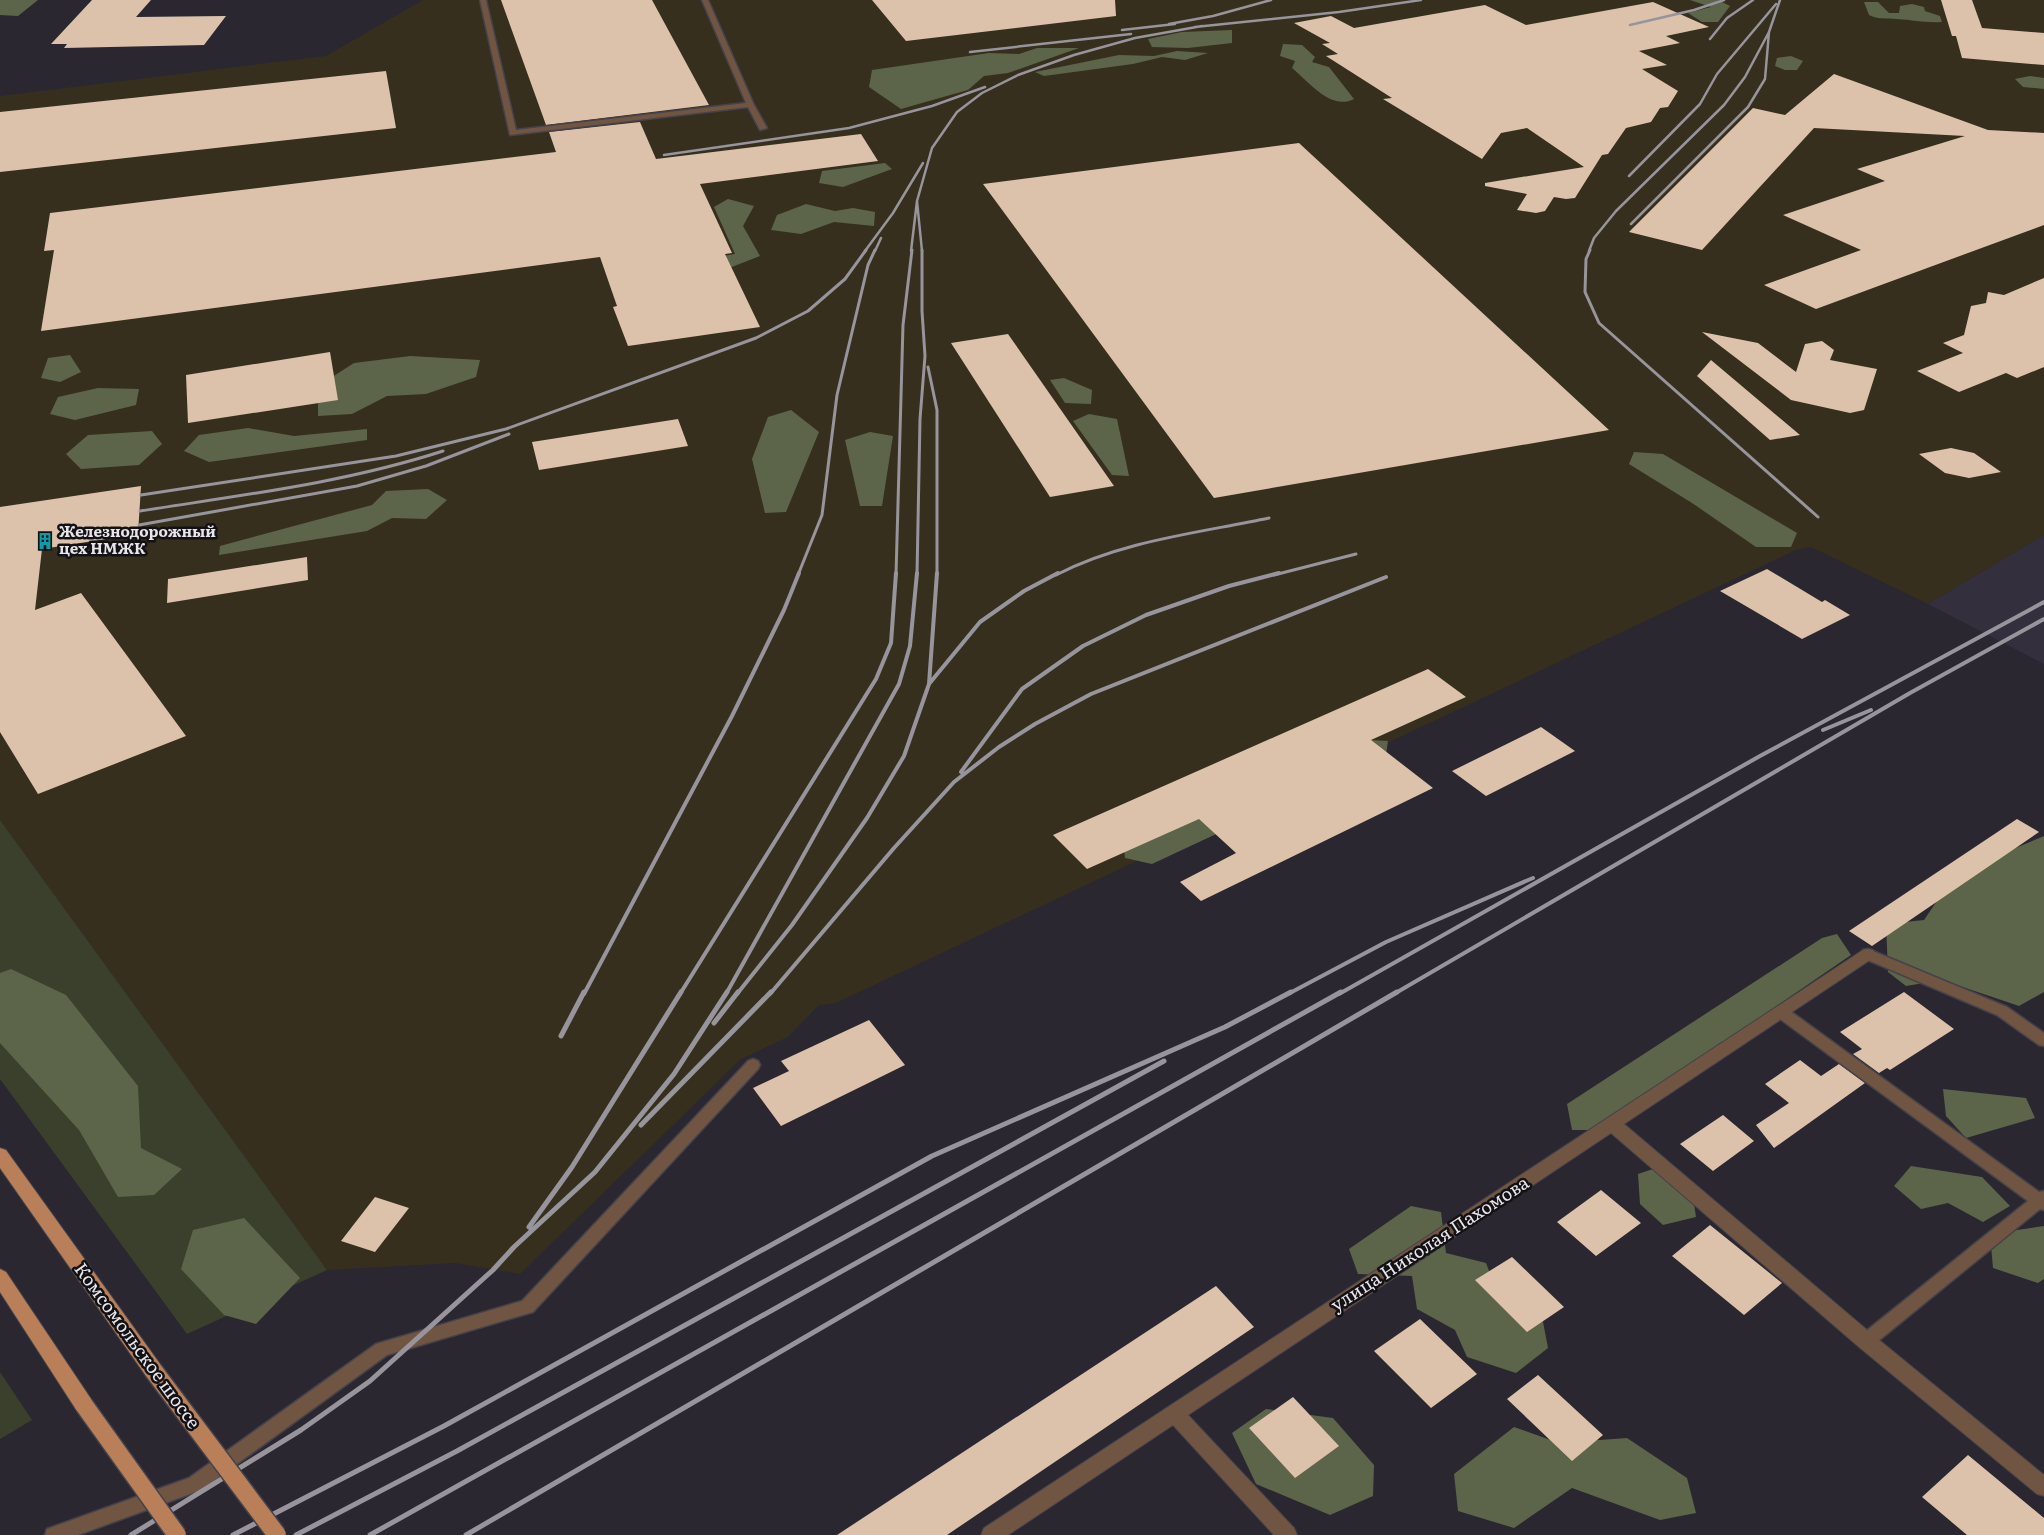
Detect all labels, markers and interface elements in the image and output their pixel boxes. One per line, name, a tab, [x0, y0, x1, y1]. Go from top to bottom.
place label: Железнодорожный цех НМЖК	[59, 519, 216, 559]
building icon: Железнодорожный цех НМЖК	[35, 531, 55, 551]
street label: улица Николая Пахомова	[1325, 1168, 1534, 1317]
street label: Комсомольское шоссе	[69, 1256, 208, 1434]

